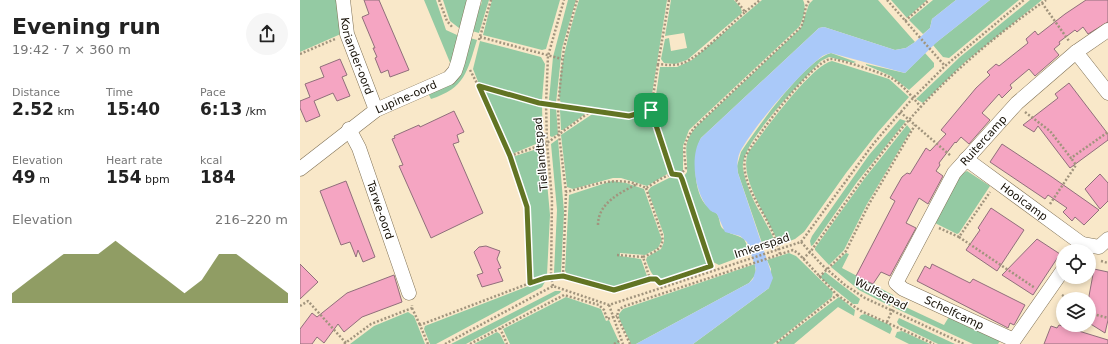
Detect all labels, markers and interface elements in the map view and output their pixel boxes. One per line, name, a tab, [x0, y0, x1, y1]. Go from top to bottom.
button: share	[246, 13, 288, 55]
text: Evening run	[12, 14, 161, 39]
street label: Koriander-oord	[339, 16, 376, 97]
text: 19:42 · 7 × 360 m	[12, 42, 131, 57]
street label: Lupine-oord	[373, 78, 439, 116]
text: Distance	[12, 86, 60, 99]
text: Time	[106, 86, 133, 99]
text: Pace	[200, 86, 226, 99]
pin	[634, 93, 668, 127]
text: 2.52	[12, 99, 54, 119]
text: 15:40	[106, 99, 160, 119]
text: 6:13	[200, 99, 242, 119]
icon: arrive	[640, 99, 662, 121]
text: km	[54, 105, 75, 118]
text: /km	[242, 105, 267, 118]
street label: Ruitercamp	[957, 113, 1009, 168]
street label: Tiellandtspad	[531, 117, 551, 192]
text: Elevation	[12, 154, 63, 167]
text: Heart rate	[106, 154, 162, 167]
text: kcal	[200, 154, 222, 167]
text: 49	[12, 167, 36, 187]
text: 154	[106, 167, 142, 187]
text: 184	[200, 167, 236, 187]
text: m	[36, 173, 50, 186]
text: bpm	[142, 173, 170, 186]
street label: Tarwe-oord	[364, 178, 396, 241]
street label: Hooicamp	[998, 180, 1050, 223]
text: Elevation	[12, 212, 72, 227]
text: 216–220 m	[215, 212, 288, 227]
street label: Imkerspad	[733, 231, 791, 261]
map controls	[1056, 244, 1096, 332]
button: locate	[1056, 244, 1096, 284]
street label: Wulfsepad	[852, 275, 910, 313]
button: layers	[1056, 292, 1096, 332]
street label: Schelfcamp	[922, 294, 986, 332]

